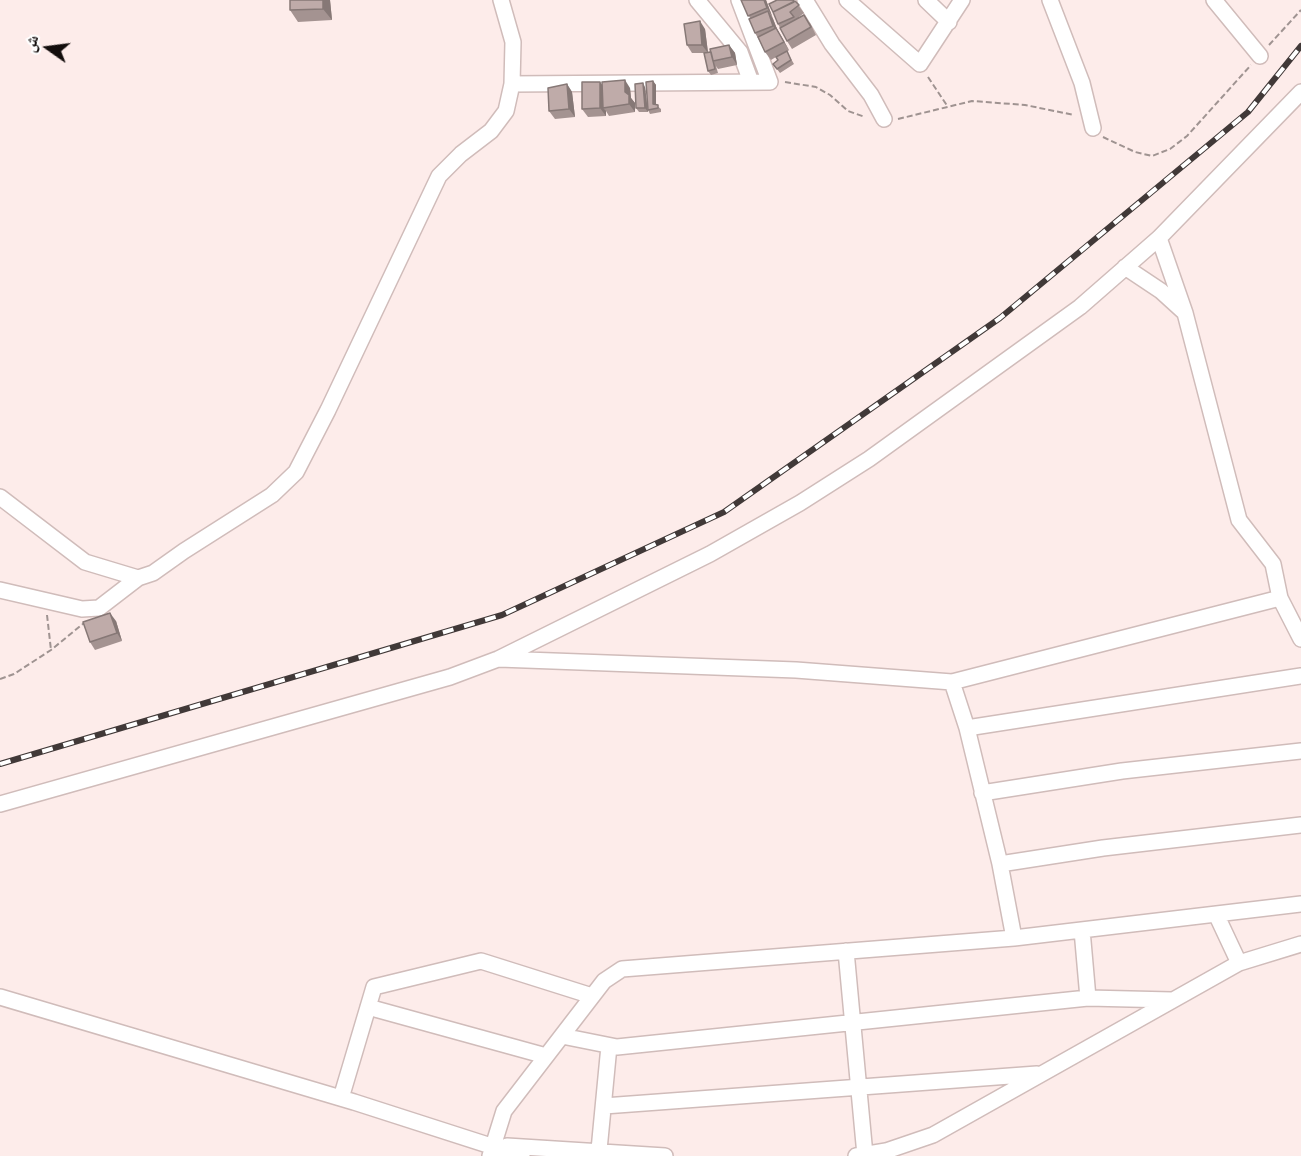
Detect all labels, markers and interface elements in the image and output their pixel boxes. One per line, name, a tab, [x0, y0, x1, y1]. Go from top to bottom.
north arrow	[18, 18, 78, 78]
text: ش	[18, 33, 43, 55]

